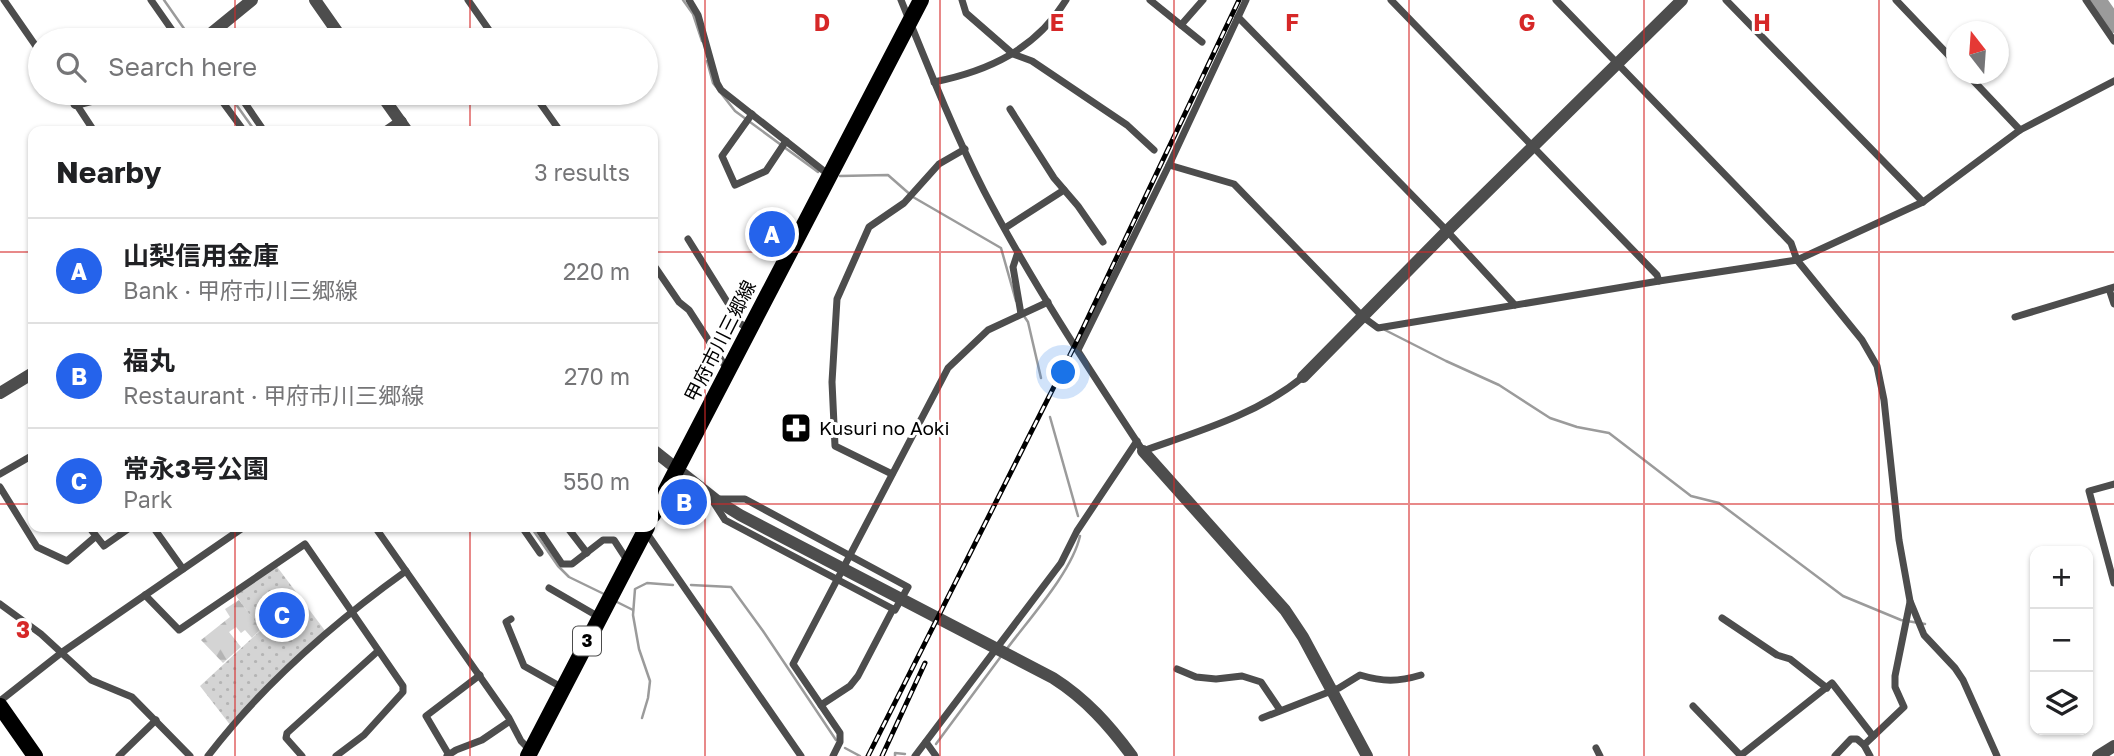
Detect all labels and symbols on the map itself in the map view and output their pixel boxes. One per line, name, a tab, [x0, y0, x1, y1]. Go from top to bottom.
text: D	[814, 8, 830, 36]
text: E	[1050, 8, 1064, 36]
text: F	[1285, 8, 1299, 36]
text: G	[1519, 8, 1535, 36]
text: H	[1753, 8, 1771, 36]
north arrow	[1946, 21, 2009, 84]
pin: A	[749, 208, 795, 260]
street label: 甲府市川三郷線	[679, 276, 760, 405]
your location	[1046, 355, 1080, 389]
pharmacy icon: Kusuri no Aoki	[779, 411, 813, 445]
place label: Kusuri no Aoki	[819, 416, 950, 439]
pin: B	[661, 476, 707, 528]
pin: C	[259, 589, 305, 641]
text: 3	[16, 615, 30, 643]
road number: 3	[573, 626, 601, 656]

